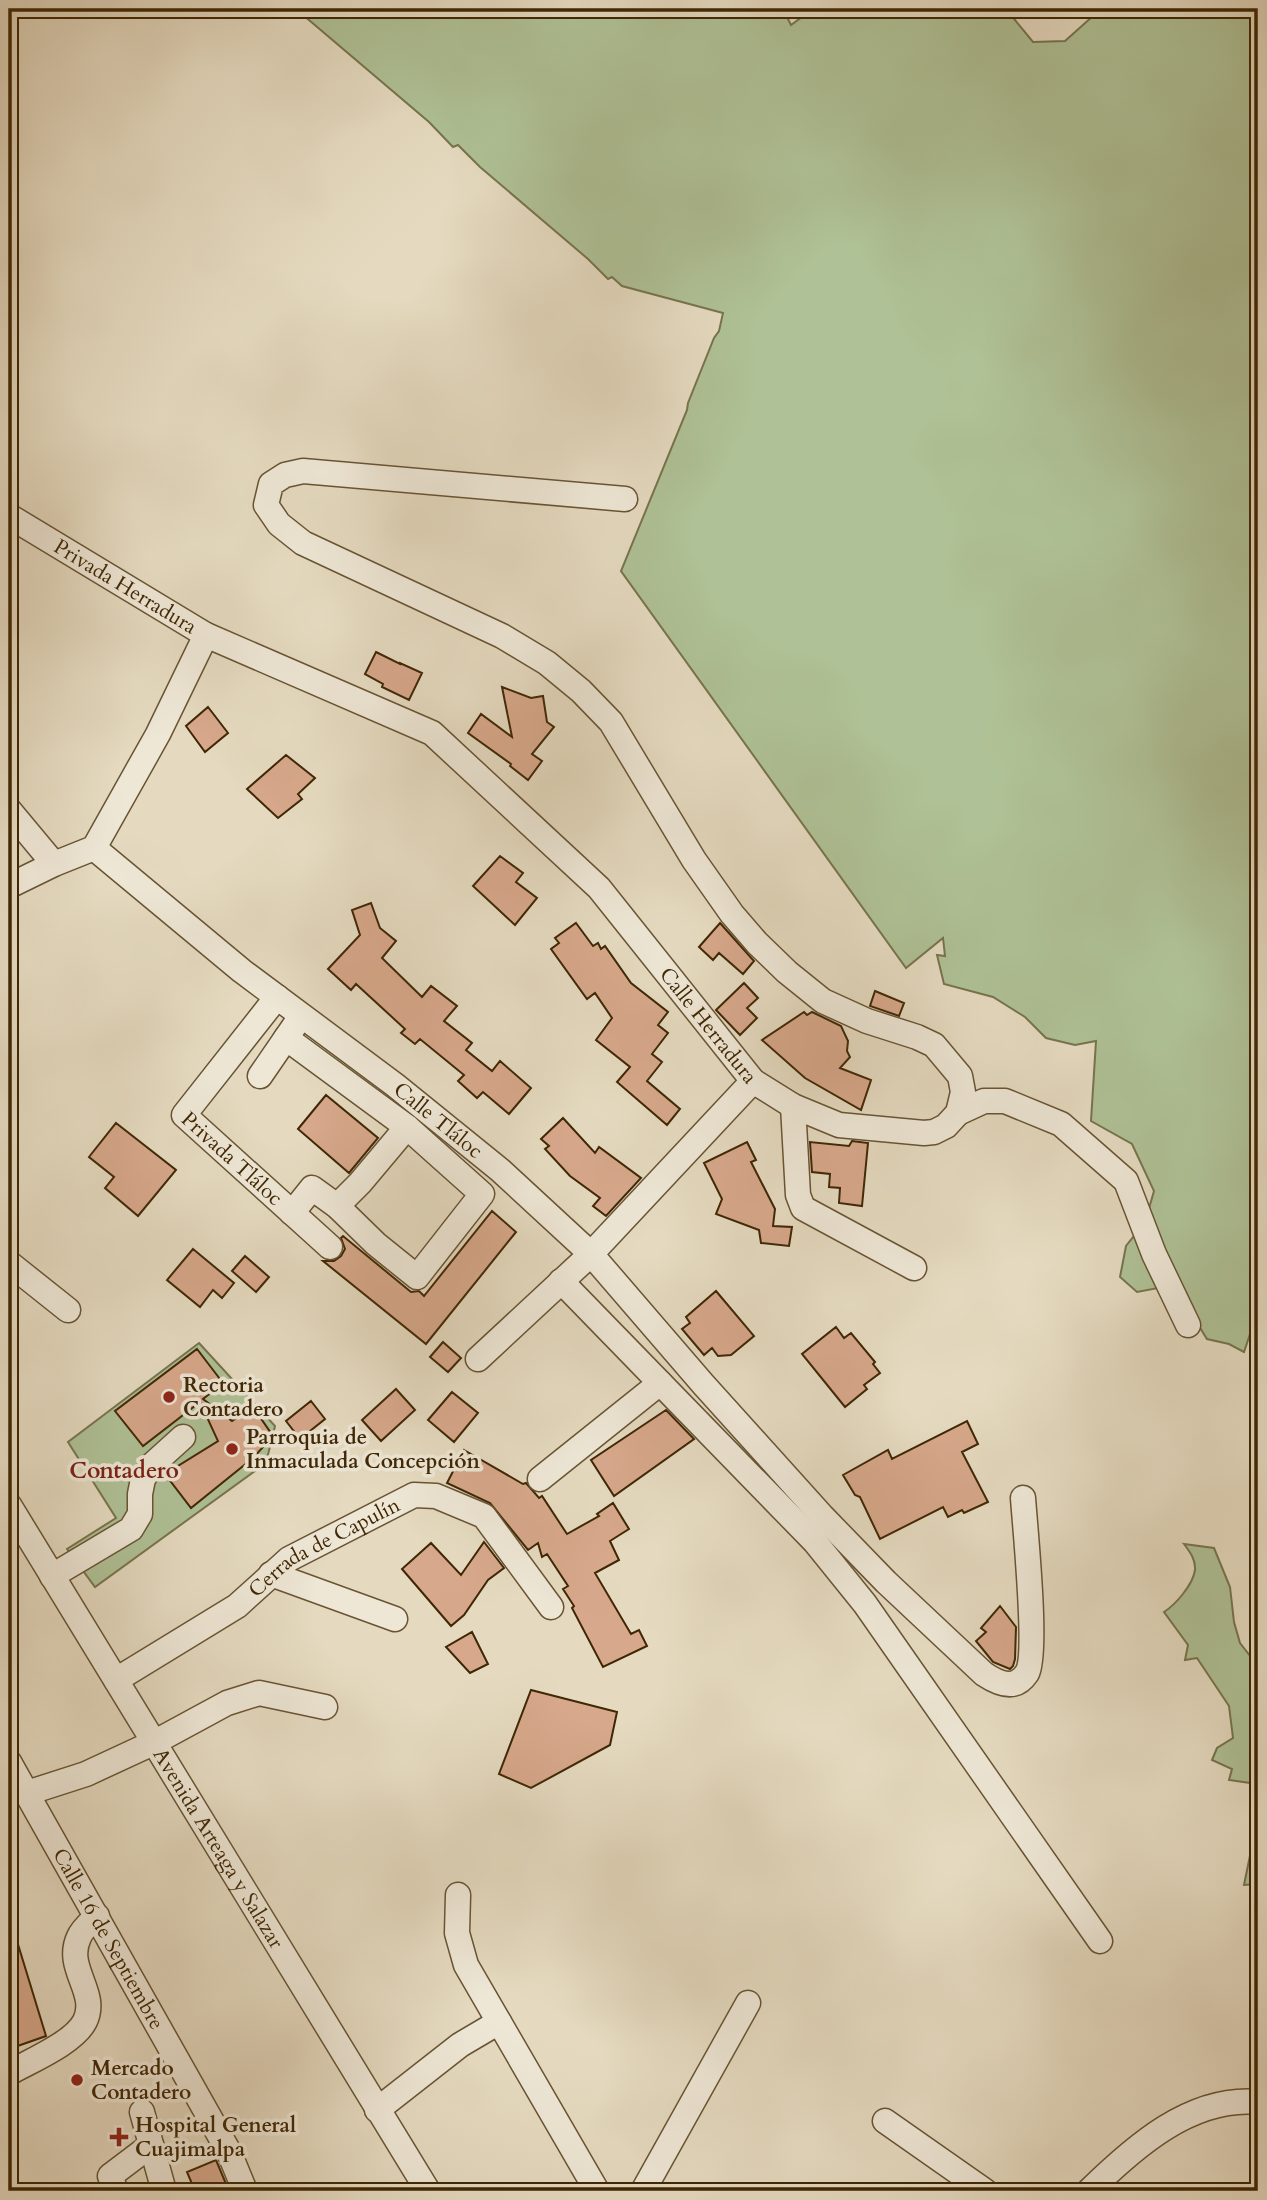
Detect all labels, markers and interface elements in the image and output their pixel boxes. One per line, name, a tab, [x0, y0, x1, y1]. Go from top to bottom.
street label: Privada Herradura	[48, 532, 202, 641]
street label: Calle Herradura	[653, 961, 764, 1090]
street label: Calle Tláloc	[387, 1076, 489, 1165]
street label: Privada Tláloc	[175, 1105, 289, 1212]
place label: Rectoria Contadero	[183, 1371, 283, 1424]
marker: Rectoria Contadero	[161, 1389, 177, 1405]
place label: Parroquia de Inmaculada Concepción	[246, 1423, 481, 1476]
marker: Parroquia de Inmaculada Concepción	[224, 1441, 240, 1457]
district label: Contadero	[69, 1455, 179, 1486]
street label: Cerrada de Capulín	[242, 1491, 405, 1604]
street label: Avenida Arteaga y Salazar	[146, 1743, 291, 1954]
street label: Calle 16 de Septiembre	[46, 1843, 171, 2035]
place label: Mercado Contadero	[91, 2054, 191, 2107]
marker: Mercado Contadero	[69, 2072, 85, 2088]
place label: Hospital General Cuajimalpa	[135, 2111, 296, 2164]
marker: Hospital General Cuajimalpa	[109, 2127, 129, 2147]

